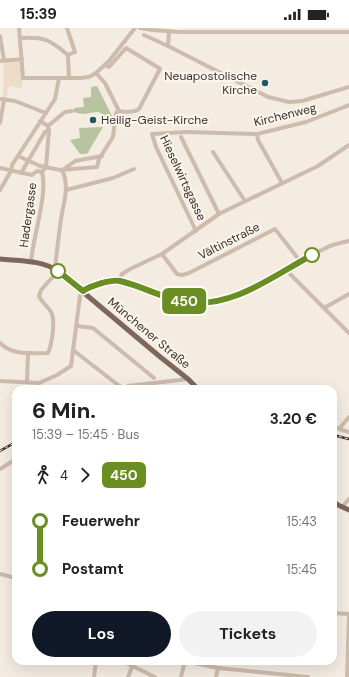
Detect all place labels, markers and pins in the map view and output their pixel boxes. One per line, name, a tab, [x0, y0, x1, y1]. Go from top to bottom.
place label: Neuapostolische Kirche	[164, 68, 257, 98]
marker: Neuapostolische Kirche	[260, 78, 270, 88]
place label: Heilig-Geist-Kirche	[101, 112, 208, 128]
marker: Heilig-Geist-Kirche	[88, 115, 98, 125]
unlabelled marker	[304, 247, 320, 263]
unlabelled marker	[50, 263, 66, 279]

